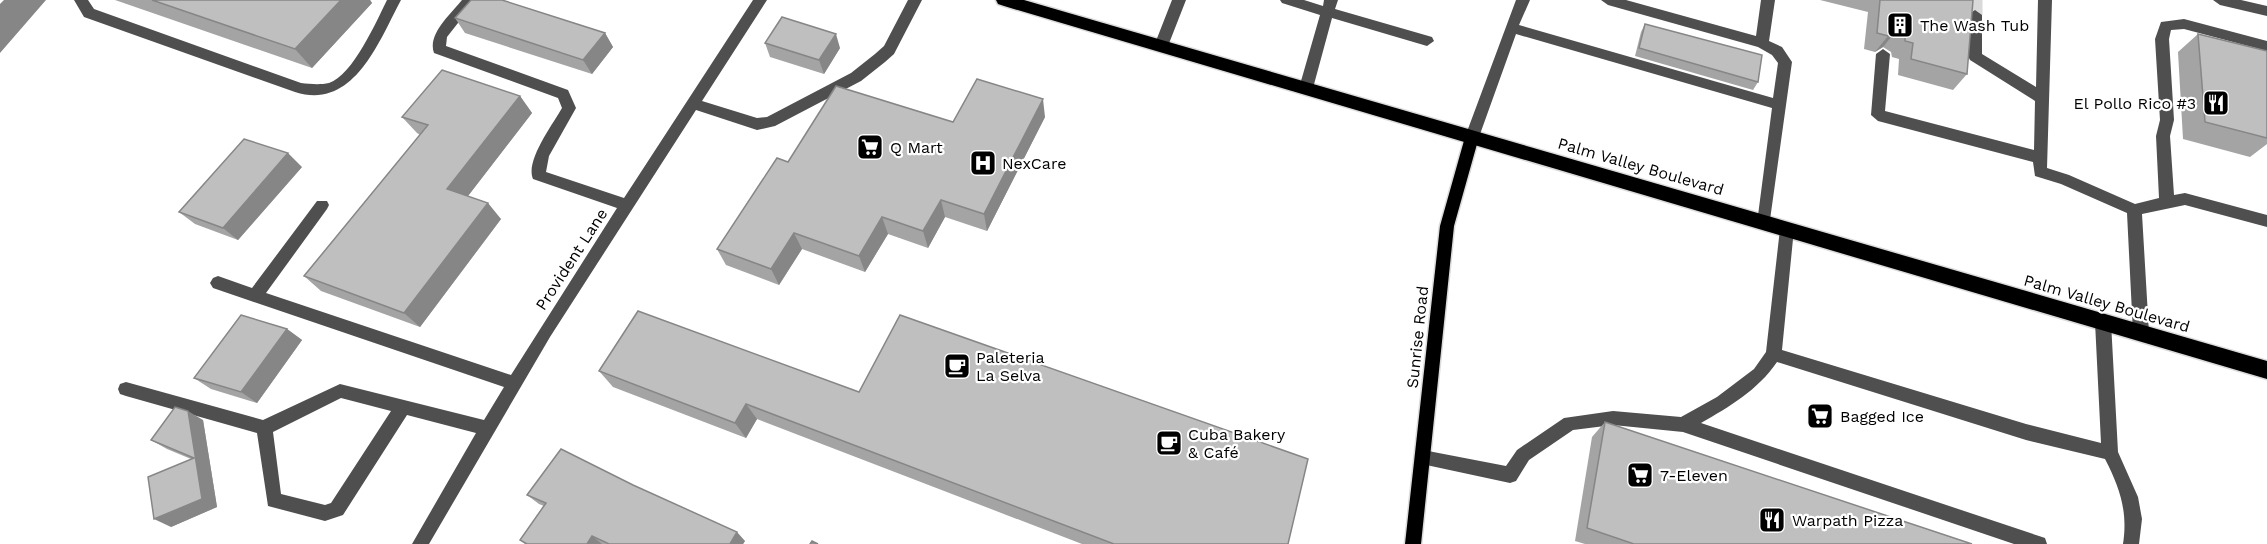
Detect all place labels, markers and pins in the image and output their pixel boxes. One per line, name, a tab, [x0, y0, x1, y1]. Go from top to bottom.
building icon: The Wash Tub	[1885, 10, 1915, 40]
place label: The Wash Tub	[1920, 16, 2029, 35]
restaurant icon: El Pollo Rico #3	[2201, 88, 2231, 118]
place label: El Pollo Rico #3	[2074, 94, 2196, 113]
supermarket icon: Q Mart	[855, 132, 885, 162]
place label: Q Mart	[890, 138, 943, 157]
hospital icon: NexCare	[968, 148, 998, 178]
place label: NexCare	[1002, 154, 1066, 173]
place label: Paleteria La Selva	[976, 348, 1044, 385]
cafe icon: Paleteria La Selva	[942, 351, 972, 381]
supermarket icon: Bagged Ice	[1805, 401, 1835, 431]
place label: Bagged Ice	[1840, 407, 1924, 426]
place label: Cuba Bakery & Café	[1188, 425, 1286, 462]
cafe icon: Cuba Bakery & Café	[1154, 428, 1184, 458]
supermarket icon: 7-Eleven	[1625, 460, 1655, 490]
place label: 7-Eleven	[1660, 466, 1728, 485]
restaurant icon: Warpath Pizza	[1757, 505, 1787, 535]
place label: Warpath Pizza	[1792, 511, 1903, 530]

